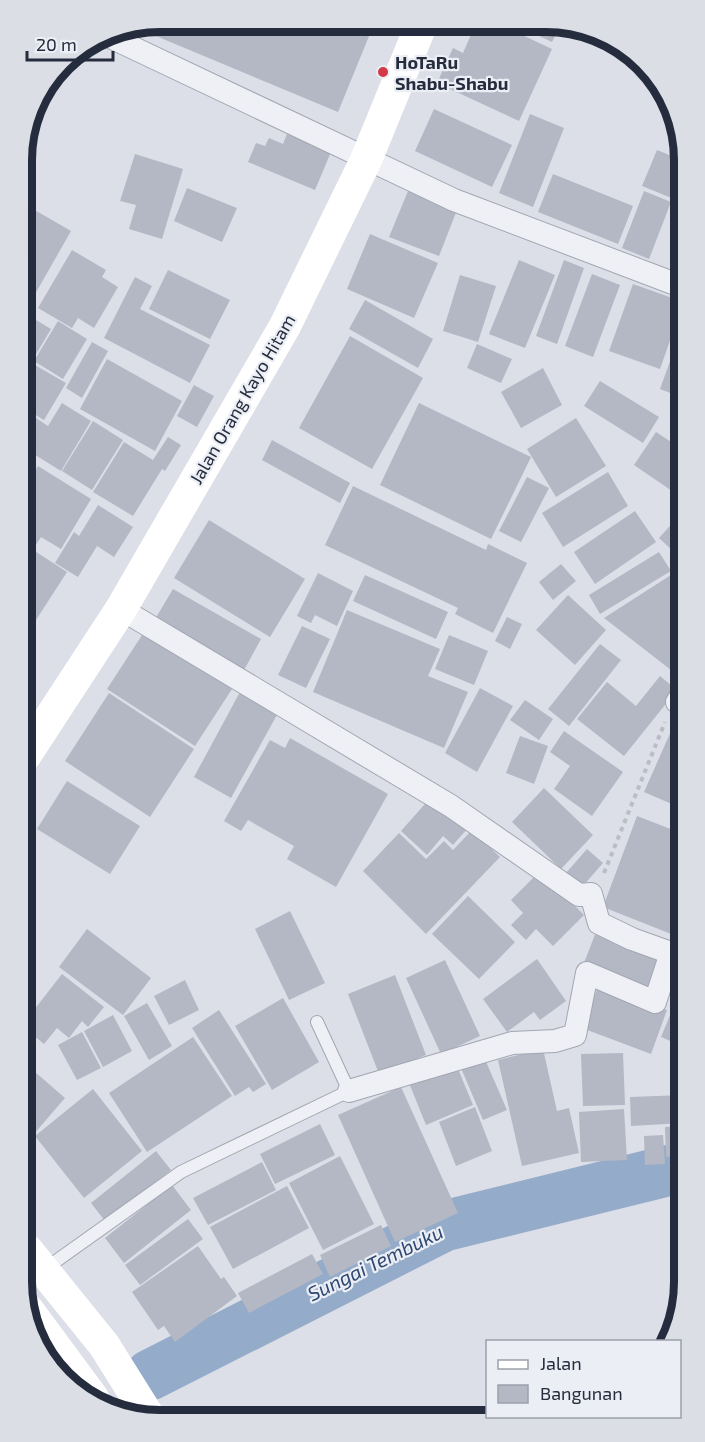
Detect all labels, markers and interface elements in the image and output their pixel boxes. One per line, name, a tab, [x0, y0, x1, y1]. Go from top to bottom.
scale bar	[27, 24, 112, 62]
text: 20 m	[36, 33, 77, 55]
place label: HoTaRu Shabu-Shabu	[395, 51, 508, 94]
marker: HoTaRu Shabu-Shabu	[376, 65, 390, 79]
street label: Jalan Orang Kayo Hitam	[184, 310, 300, 488]
water label: Sungai Tembuku	[303, 1219, 447, 1305]
legend	[486, 1340, 681, 1418]
text: Jalan	[540, 1352, 582, 1374]
text: Bangunan	[540, 1382, 623, 1404]

